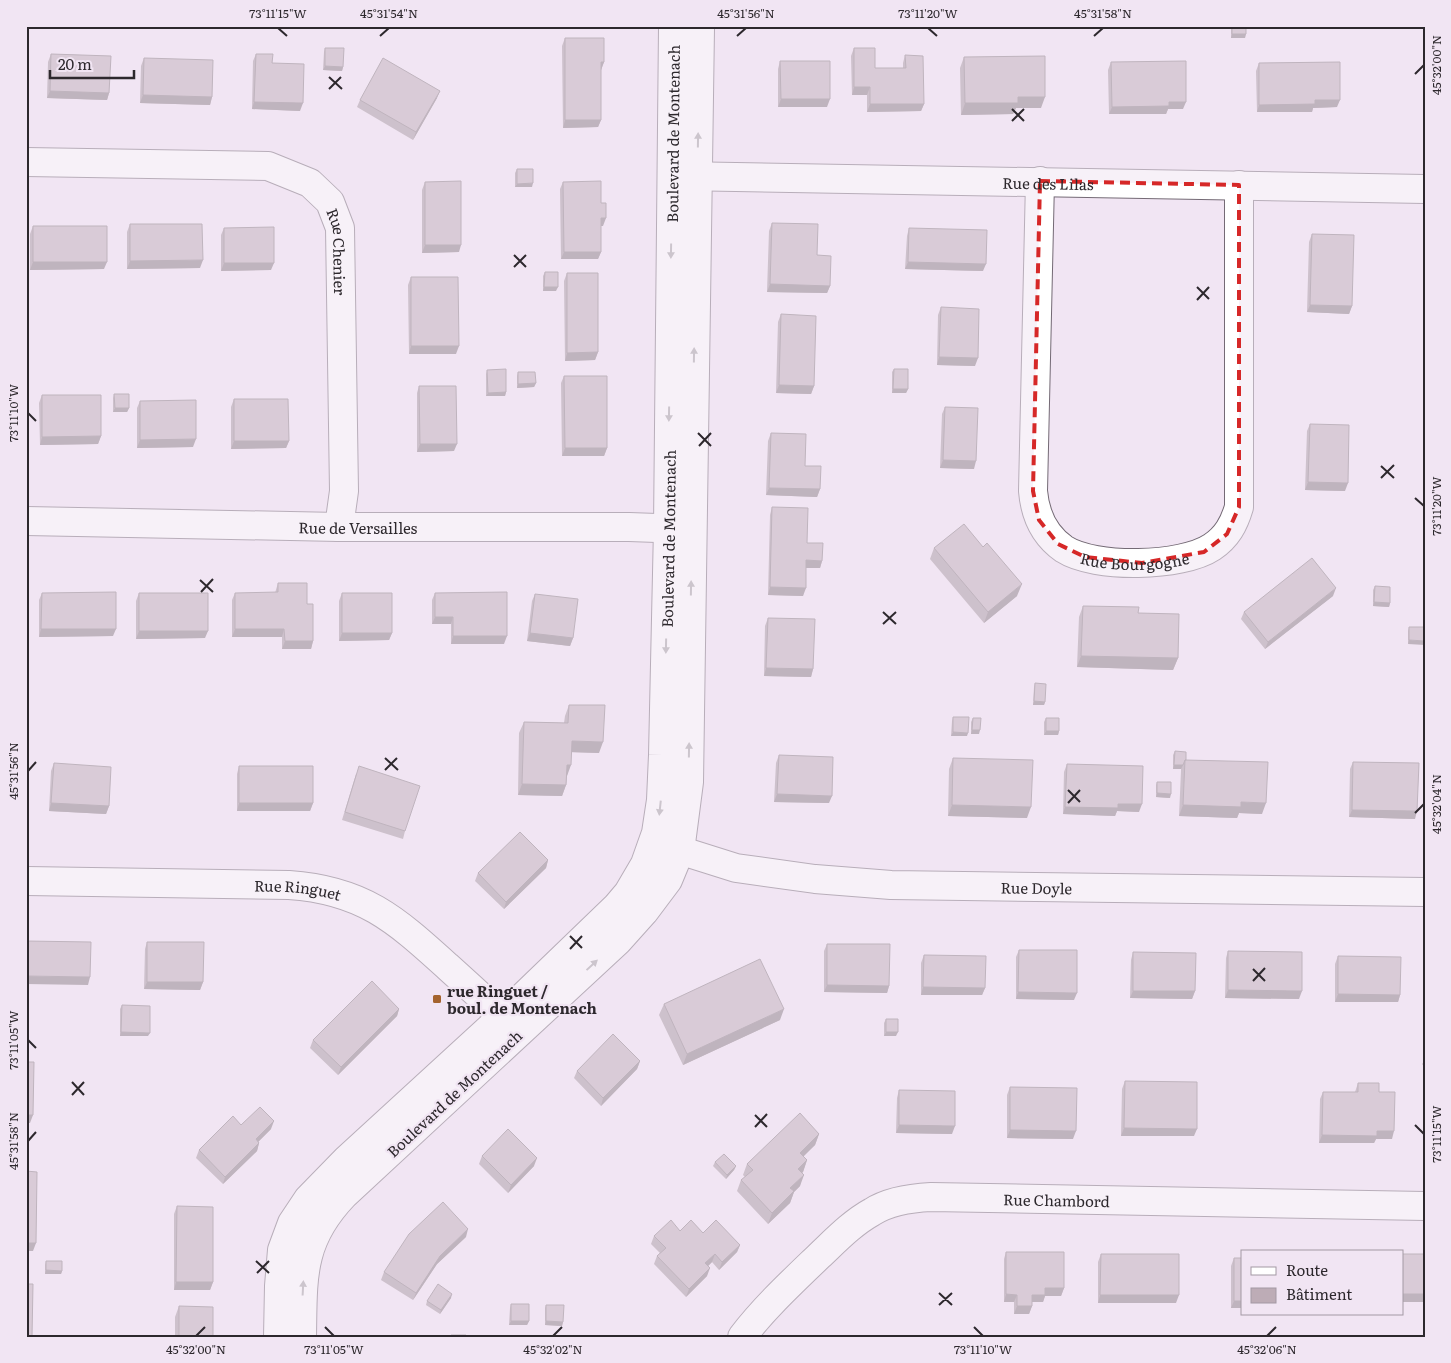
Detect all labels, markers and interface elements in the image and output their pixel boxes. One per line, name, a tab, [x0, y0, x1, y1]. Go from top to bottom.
text: 73°11'15"W	[249, 4, 307, 22]
text: 45°31'54"N	[360, 4, 418, 22]
text: 45°31'56"N	[717, 4, 775, 22]
text: 73°11'20"W	[898, 4, 958, 22]
text: 45°31'58"N	[1074, 4, 1132, 22]
text: 45°32'00"N	[1427, 35, 1445, 95]
street label: Boulevard de Montenach	[660, 45, 684, 223]
scale bar	[50, 48, 134, 80]
text: 20 m	[58, 52, 92, 75]
one-way arrow	[694, 132, 702, 148]
street label: Rue des Lilas	[1002, 170, 1094, 195]
street label: Rue Chenier	[322, 204, 353, 295]
one-way arrow	[667, 243, 675, 259]
one-way arrow	[691, 347, 699, 363]
text: 73°11'10"W	[4, 384, 22, 442]
one-way arrow	[665, 406, 673, 422]
street label: Boulevard de Montenach	[654, 450, 680, 628]
text: 73°11'20"W	[1427, 476, 1445, 536]
street label: Rue de Versailles	[298, 515, 418, 539]
street label: Rue Bourgogne	[1078, 545, 1191, 575]
one-way arrow	[687, 580, 695, 596]
one-way arrow	[661, 638, 669, 654]
text: 45°31'56"N	[4, 742, 22, 800]
one-way arrow	[685, 742, 693, 758]
text: 45°32'04"N	[1427, 774, 1445, 834]
one-way arrow	[656, 801, 664, 817]
street label: Rue Ringuet	[254, 873, 344, 905]
street label: Rue Doyle	[1001, 875, 1073, 899]
one-way arrow	[586, 959, 598, 971]
place label: rue Ringuet / boul. de Montenach	[447, 979, 597, 1019]
marker: rue Ringuet / boul. de Montenach	[431, 993, 443, 1005]
text: 73°11'05"W	[4, 1010, 22, 1070]
street label: Boulevard de Montenach	[381, 1024, 527, 1162]
text: 73°11'15"W	[1427, 1105, 1445, 1163]
text: 45°31'58"N	[4, 1112, 22, 1170]
street label: Rue Chambord	[1003, 1187, 1110, 1212]
legend	[1241, 1250, 1404, 1316]
text: Route	[1286, 1258, 1328, 1281]
one-way arrow	[299, 1280, 307, 1296]
text: Bâtiment	[1286, 1282, 1352, 1305]
text: 45°32'00"N	[166, 1340, 226, 1358]
text: 73°11'05"W	[304, 1340, 364, 1358]
text: 45°32'02"N	[523, 1340, 583, 1358]
text: 73°11'10"W	[954, 1340, 1012, 1358]
text: 45°32'06"N	[1237, 1340, 1297, 1358]

